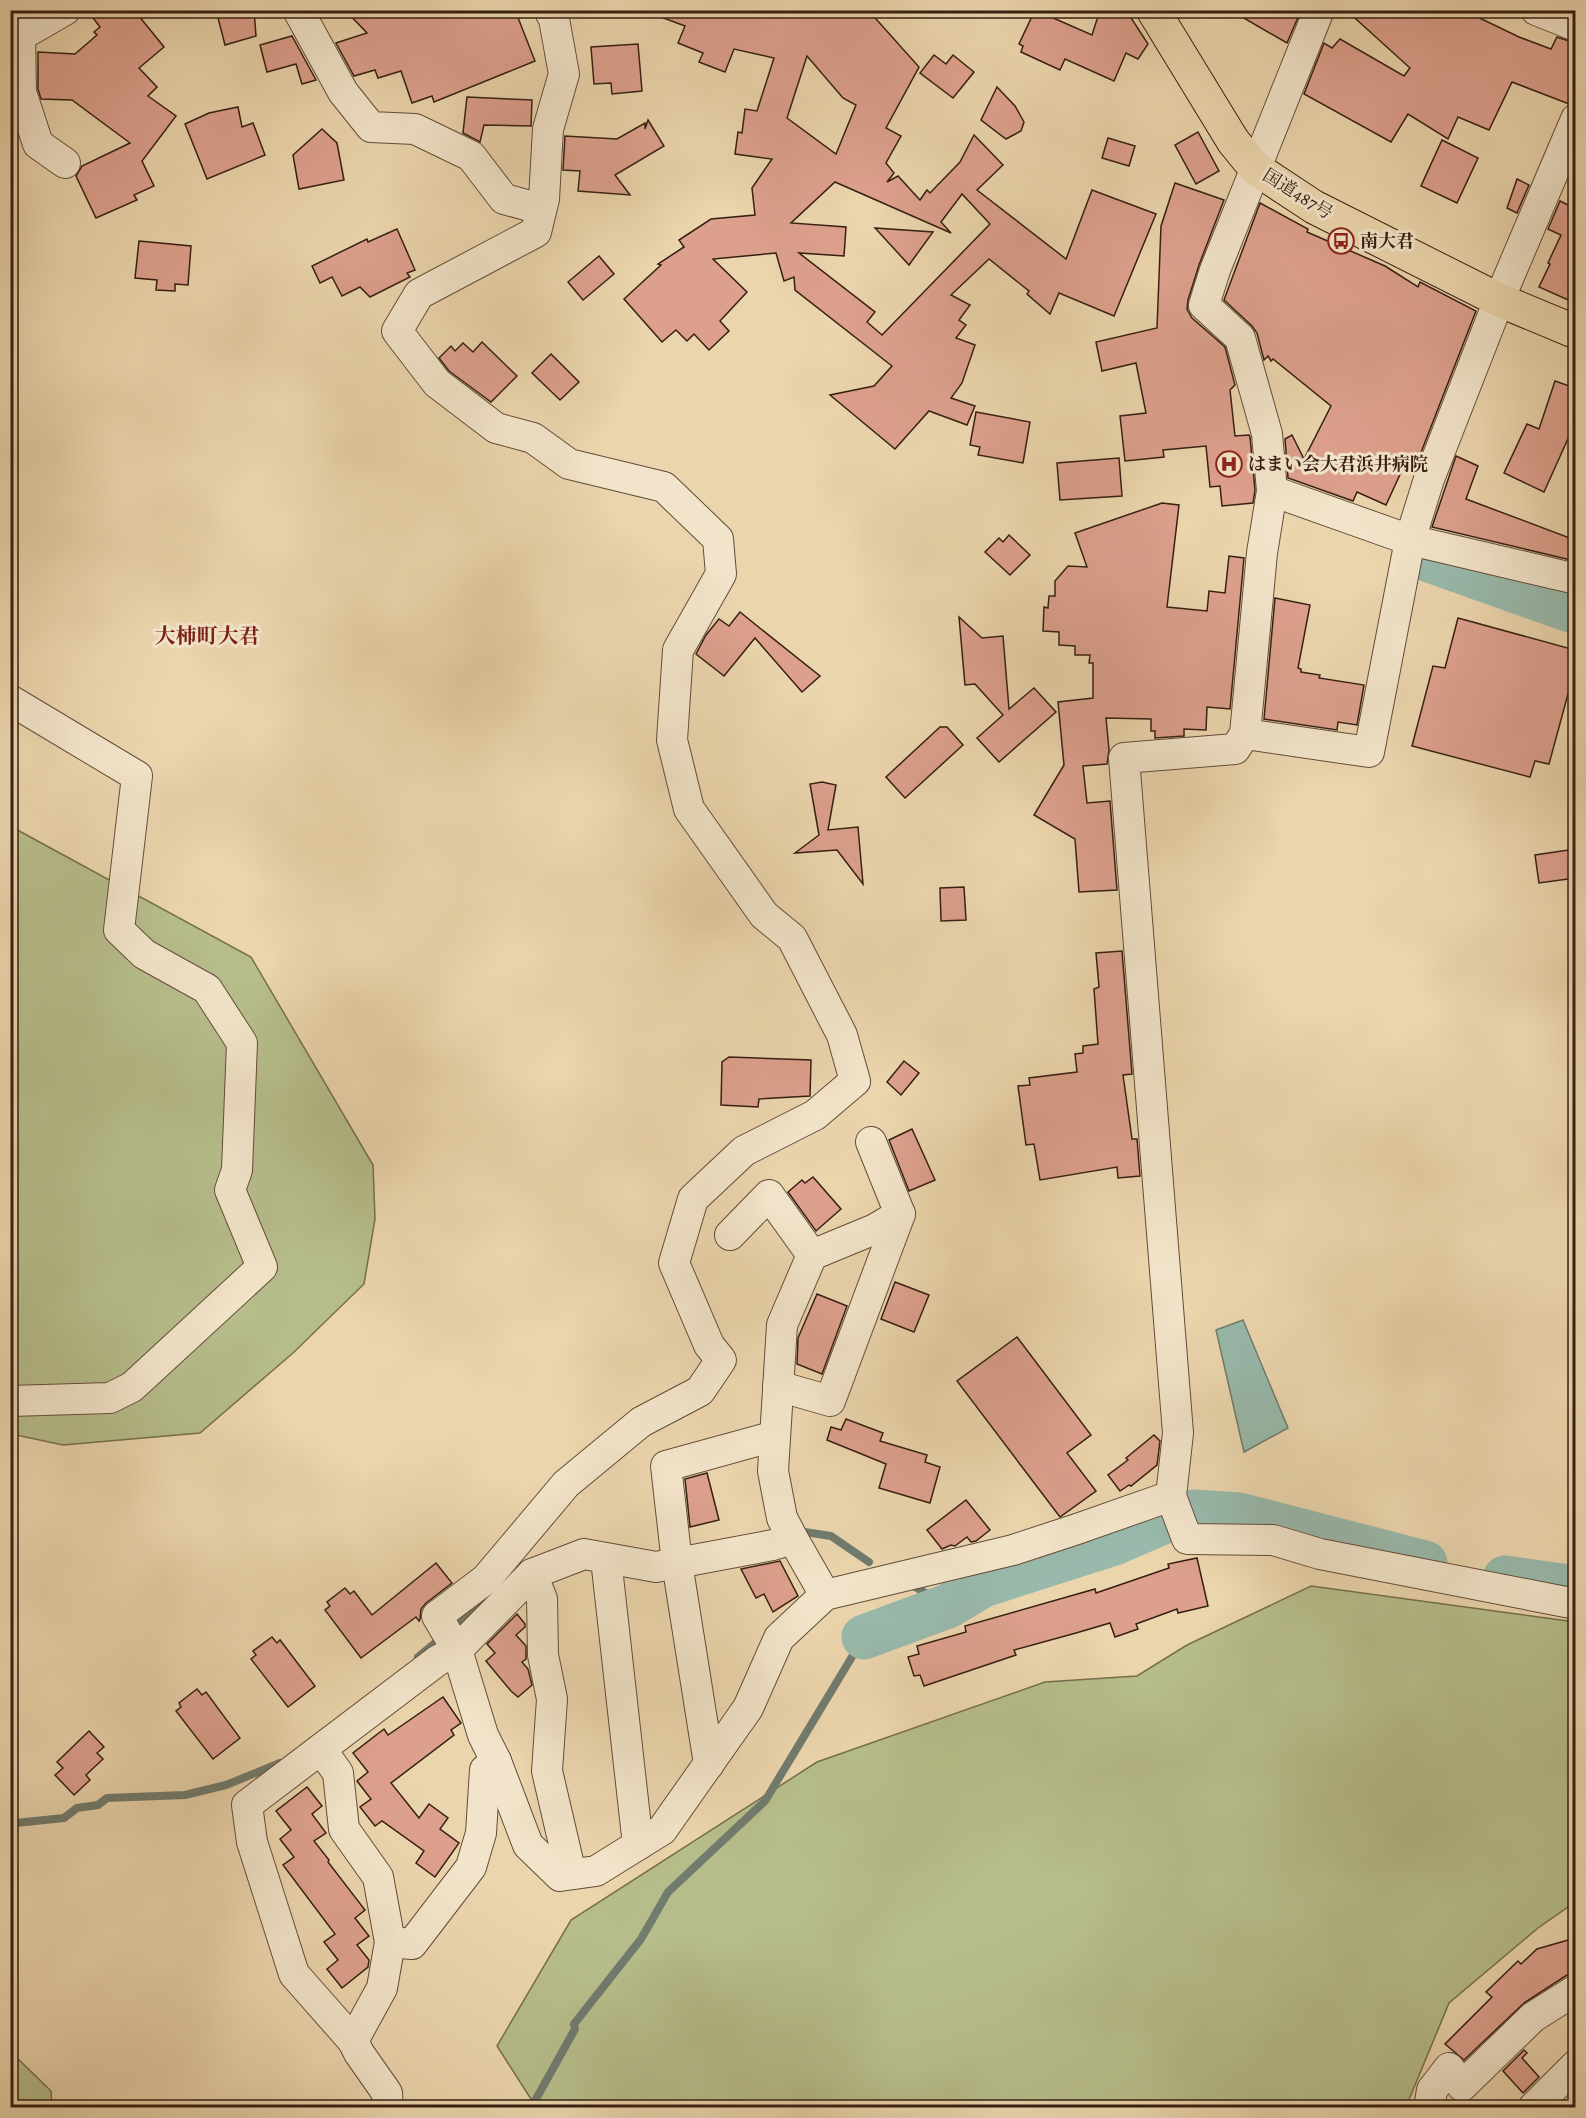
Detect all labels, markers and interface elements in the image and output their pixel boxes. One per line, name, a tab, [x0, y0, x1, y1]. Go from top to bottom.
street label: 国道487号	[1258, 163, 1338, 225]
bus stop icon: 南大君	[1326, 226, 1356, 256]
place label: 南大君	[1360, 229, 1414, 253]
hospital icon: はまい会大君浜井病院	[1214, 449, 1244, 479]
place label: はまい会大君浜井病院	[1248, 452, 1428, 476]
district label: 大柿町大君	[155, 622, 260, 650]

